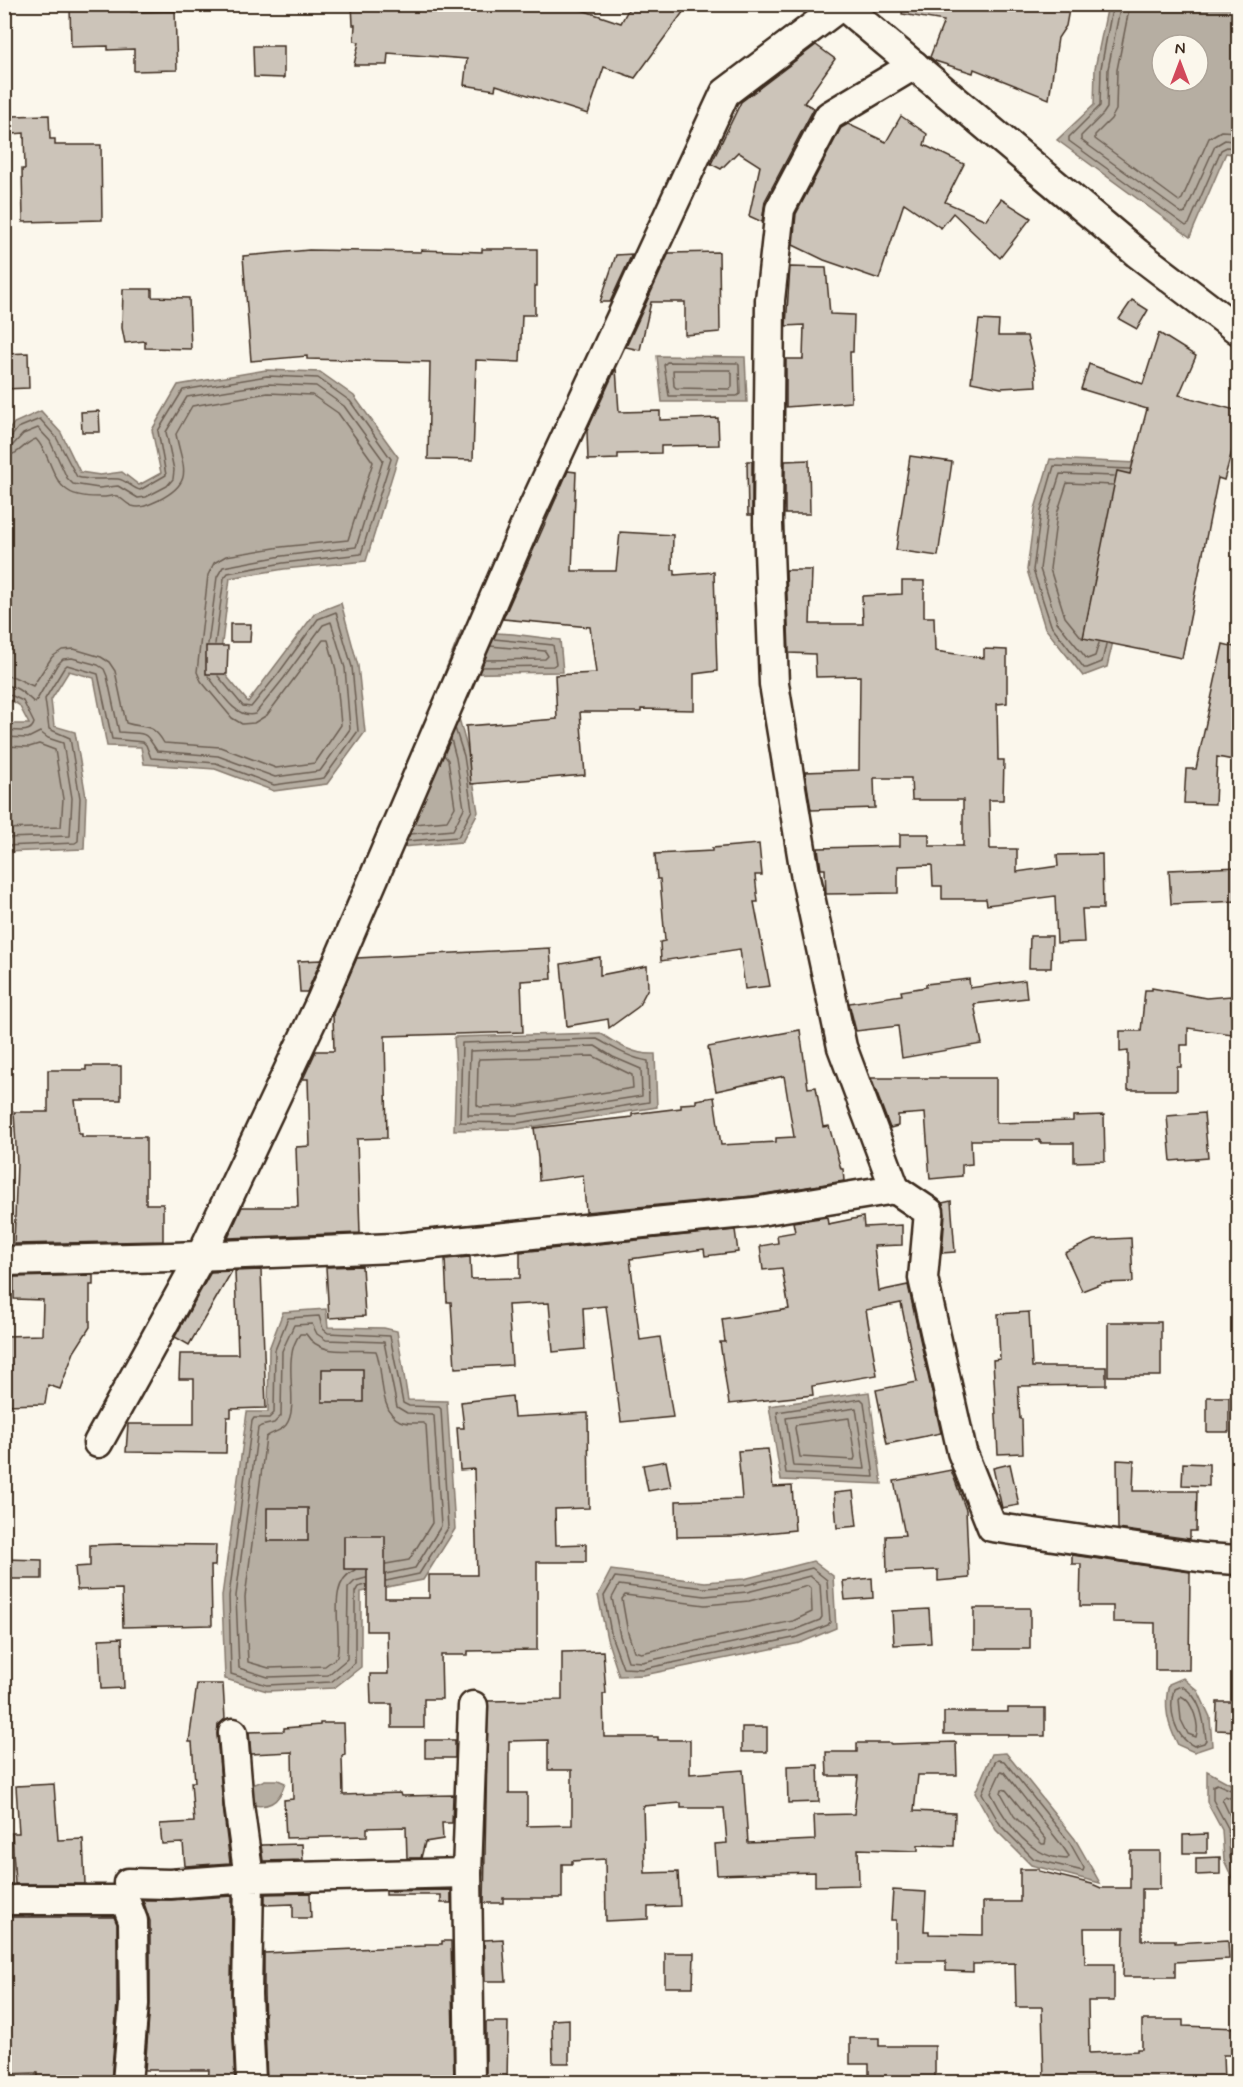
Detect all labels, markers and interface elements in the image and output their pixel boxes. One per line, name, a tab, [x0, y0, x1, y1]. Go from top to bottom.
north arrow	[1150, 33, 1210, 93]
text: N	[1175, 39, 1185, 60]

